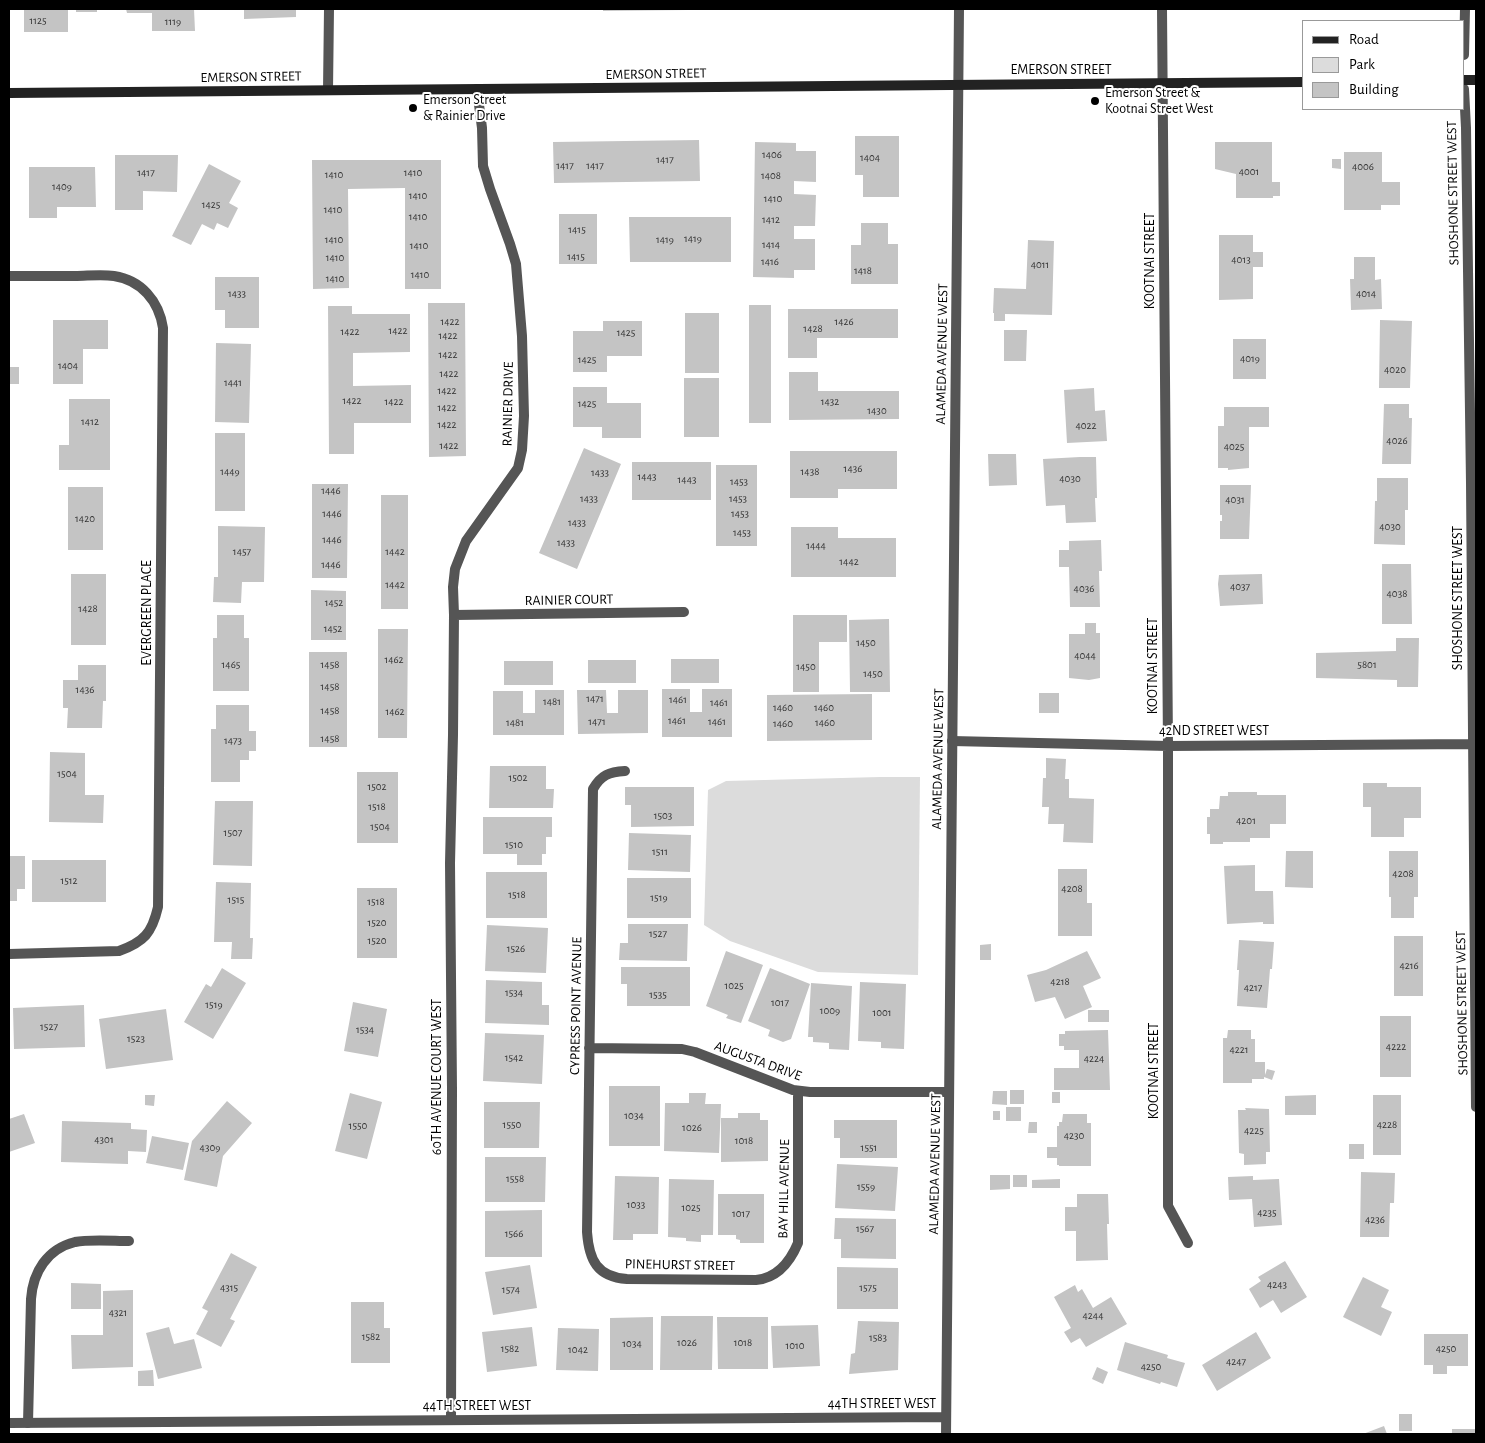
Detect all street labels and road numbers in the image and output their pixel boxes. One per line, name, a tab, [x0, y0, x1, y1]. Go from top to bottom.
street label: EMERSON STREET	[1010, 62, 1112, 78]
street label: EMERSON STREET	[605, 65, 707, 83]
street label: EMERSON STREET	[200, 68, 302, 86]
street label: SHOSHONE STREET WEST	[1443, 121, 1463, 265]
street label: KOOTNAI STREET	[1142, 213, 1158, 309]
street label: ALAMEDA AVENUE WEST	[932, 283, 952, 425]
street label: RAINIER DRIVE	[499, 361, 517, 447]
street label: SHOSHONE STREET WEST	[1450, 526, 1466, 670]
street label: EVERGREEN PLACE	[139, 560, 155, 666]
street label: RAINIER COURT	[524, 591, 614, 609]
street label: KOOTNAI STREET	[1145, 618, 1161, 714]
street label: ALAMEDA AVENUE WEST	[928, 688, 948, 830]
street label: 42ND STREET WEST	[1159, 723, 1269, 739]
street label: SHOSHONE STREET WEST	[1452, 931, 1472, 1075]
street label: CYPRESS POINT AVENUE	[566, 937, 586, 1075]
street label: 60TH AVENUE COURT WEST	[429, 999, 445, 1155]
street label: KOOTNAI STREET	[1146, 1023, 1162, 1119]
street label: AUGUSTA DRIVE	[712, 1037, 804, 1085]
street label: ALAMEDA AVENUE WEST	[925, 1093, 945, 1235]
street label: BAY HILL AVENUE	[775, 1139, 793, 1239]
street label: PINEHURST STREET	[625, 1256, 735, 1274]
street label: 44TH STREET WEST	[828, 1396, 936, 1412]
street label: 44TH STREET WEST	[423, 1398, 531, 1414]

